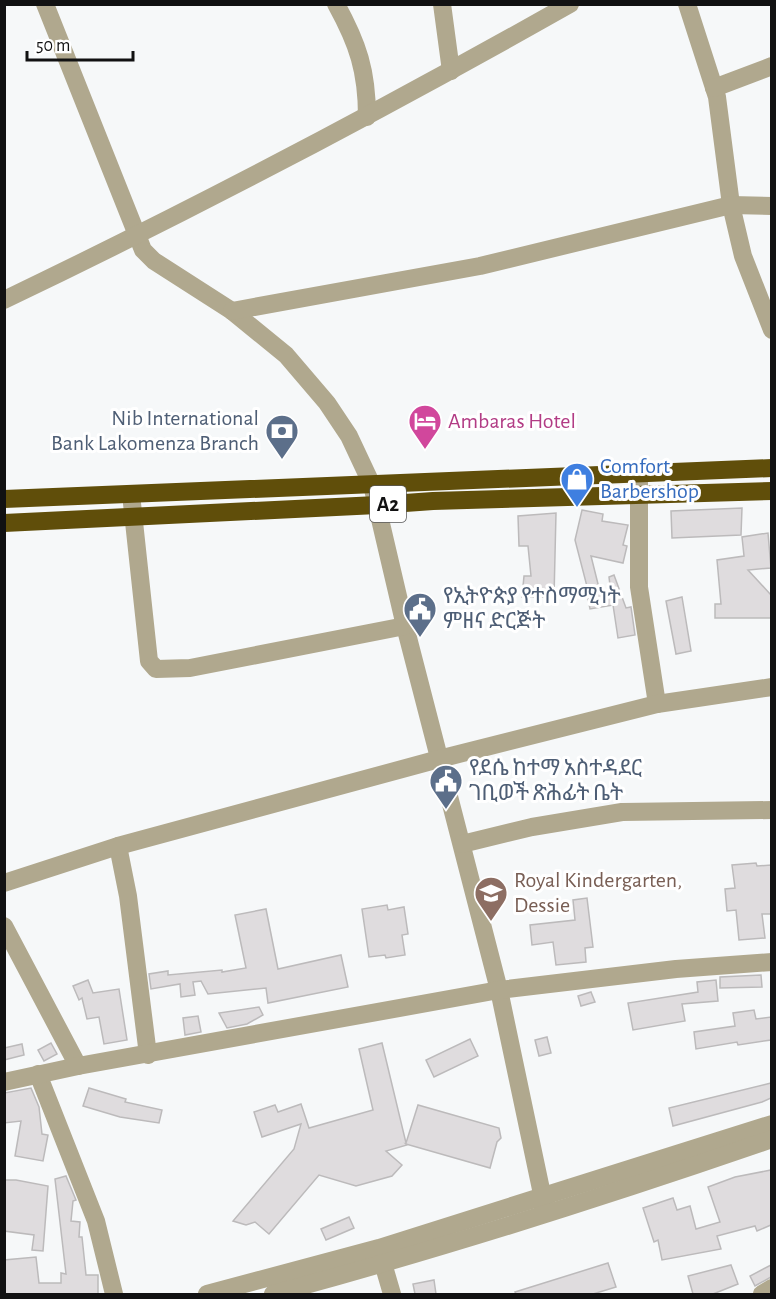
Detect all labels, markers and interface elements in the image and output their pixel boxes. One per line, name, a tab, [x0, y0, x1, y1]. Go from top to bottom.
scale bar	[27, 24, 134, 62]
text: 50 m	[36, 37, 70, 55]
hotel icon: Ambaras Hotel	[407, 403, 443, 450]
place label: Nib International Bank Lakomenza Branch	[51, 407, 259, 454]
place label: Ambaras Hotel	[448, 410, 576, 432]
bank icon: Nib International Bank Lakomenza Branch	[264, 413, 300, 460]
place label: Comfort Barbershop	[600, 455, 699, 502]
shop icon: Comfort Barbershop	[559, 461, 595, 508]
road number: A2	[370, 486, 406, 522]
place label: የኢትዮጵያ የተስማሚነት ምዘና ድርጅት	[443, 585, 621, 632]
public building icon: የኢትዮጵያ የተስማሚነት ምዘና ድርጅት	[402, 591, 438, 638]
place label: የደሴ ከተማ አስተዳደር ገቢወች ጽሕፊት ቤት	[469, 757, 642, 804]
public building icon: የደሴ ከተማ አስተዳደር ገቢወች ጽሕፊት ቤት	[428, 763, 464, 810]
place label: Royal Kindergarten, Dessie	[514, 869, 682, 916]
school or university icon: Royal Kindergarten, Dessie	[473, 875, 509, 922]

